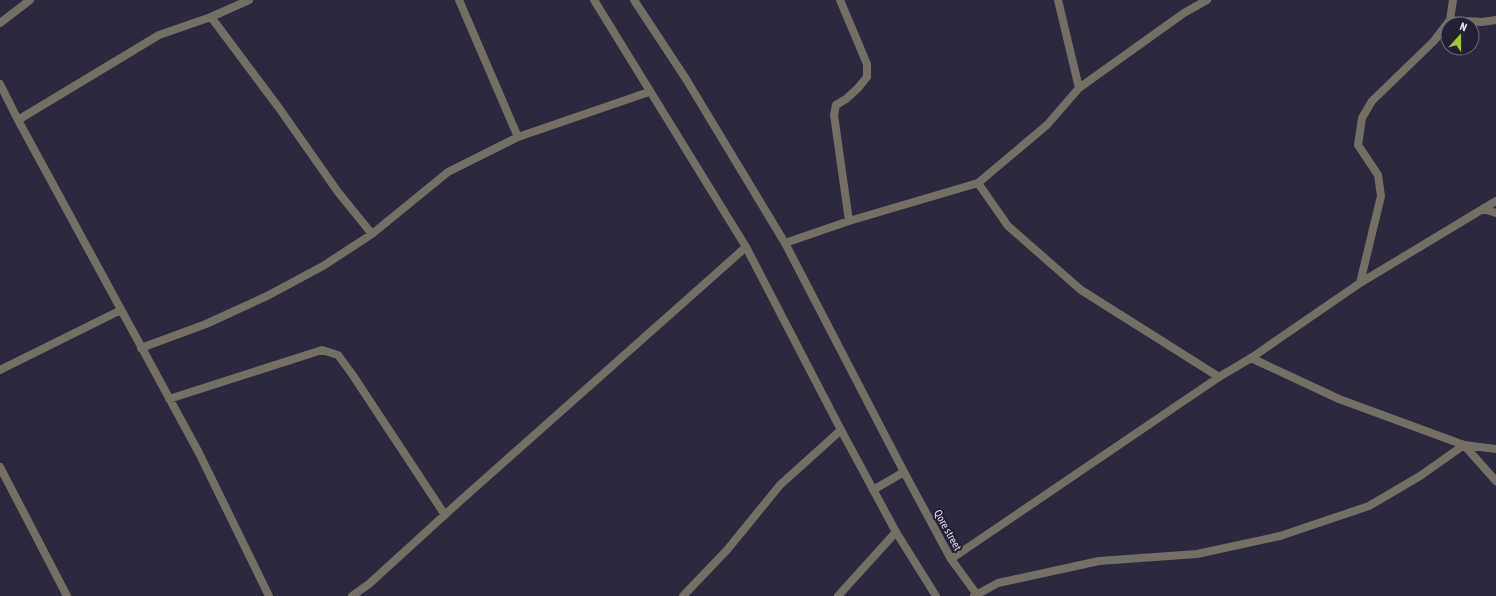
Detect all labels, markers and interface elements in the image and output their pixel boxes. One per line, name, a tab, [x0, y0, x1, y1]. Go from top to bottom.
north arrow	[1440, 16, 1480, 56]
text: N	[1458, 20, 1469, 33]
street label: Qore street	[932, 508, 964, 552]

